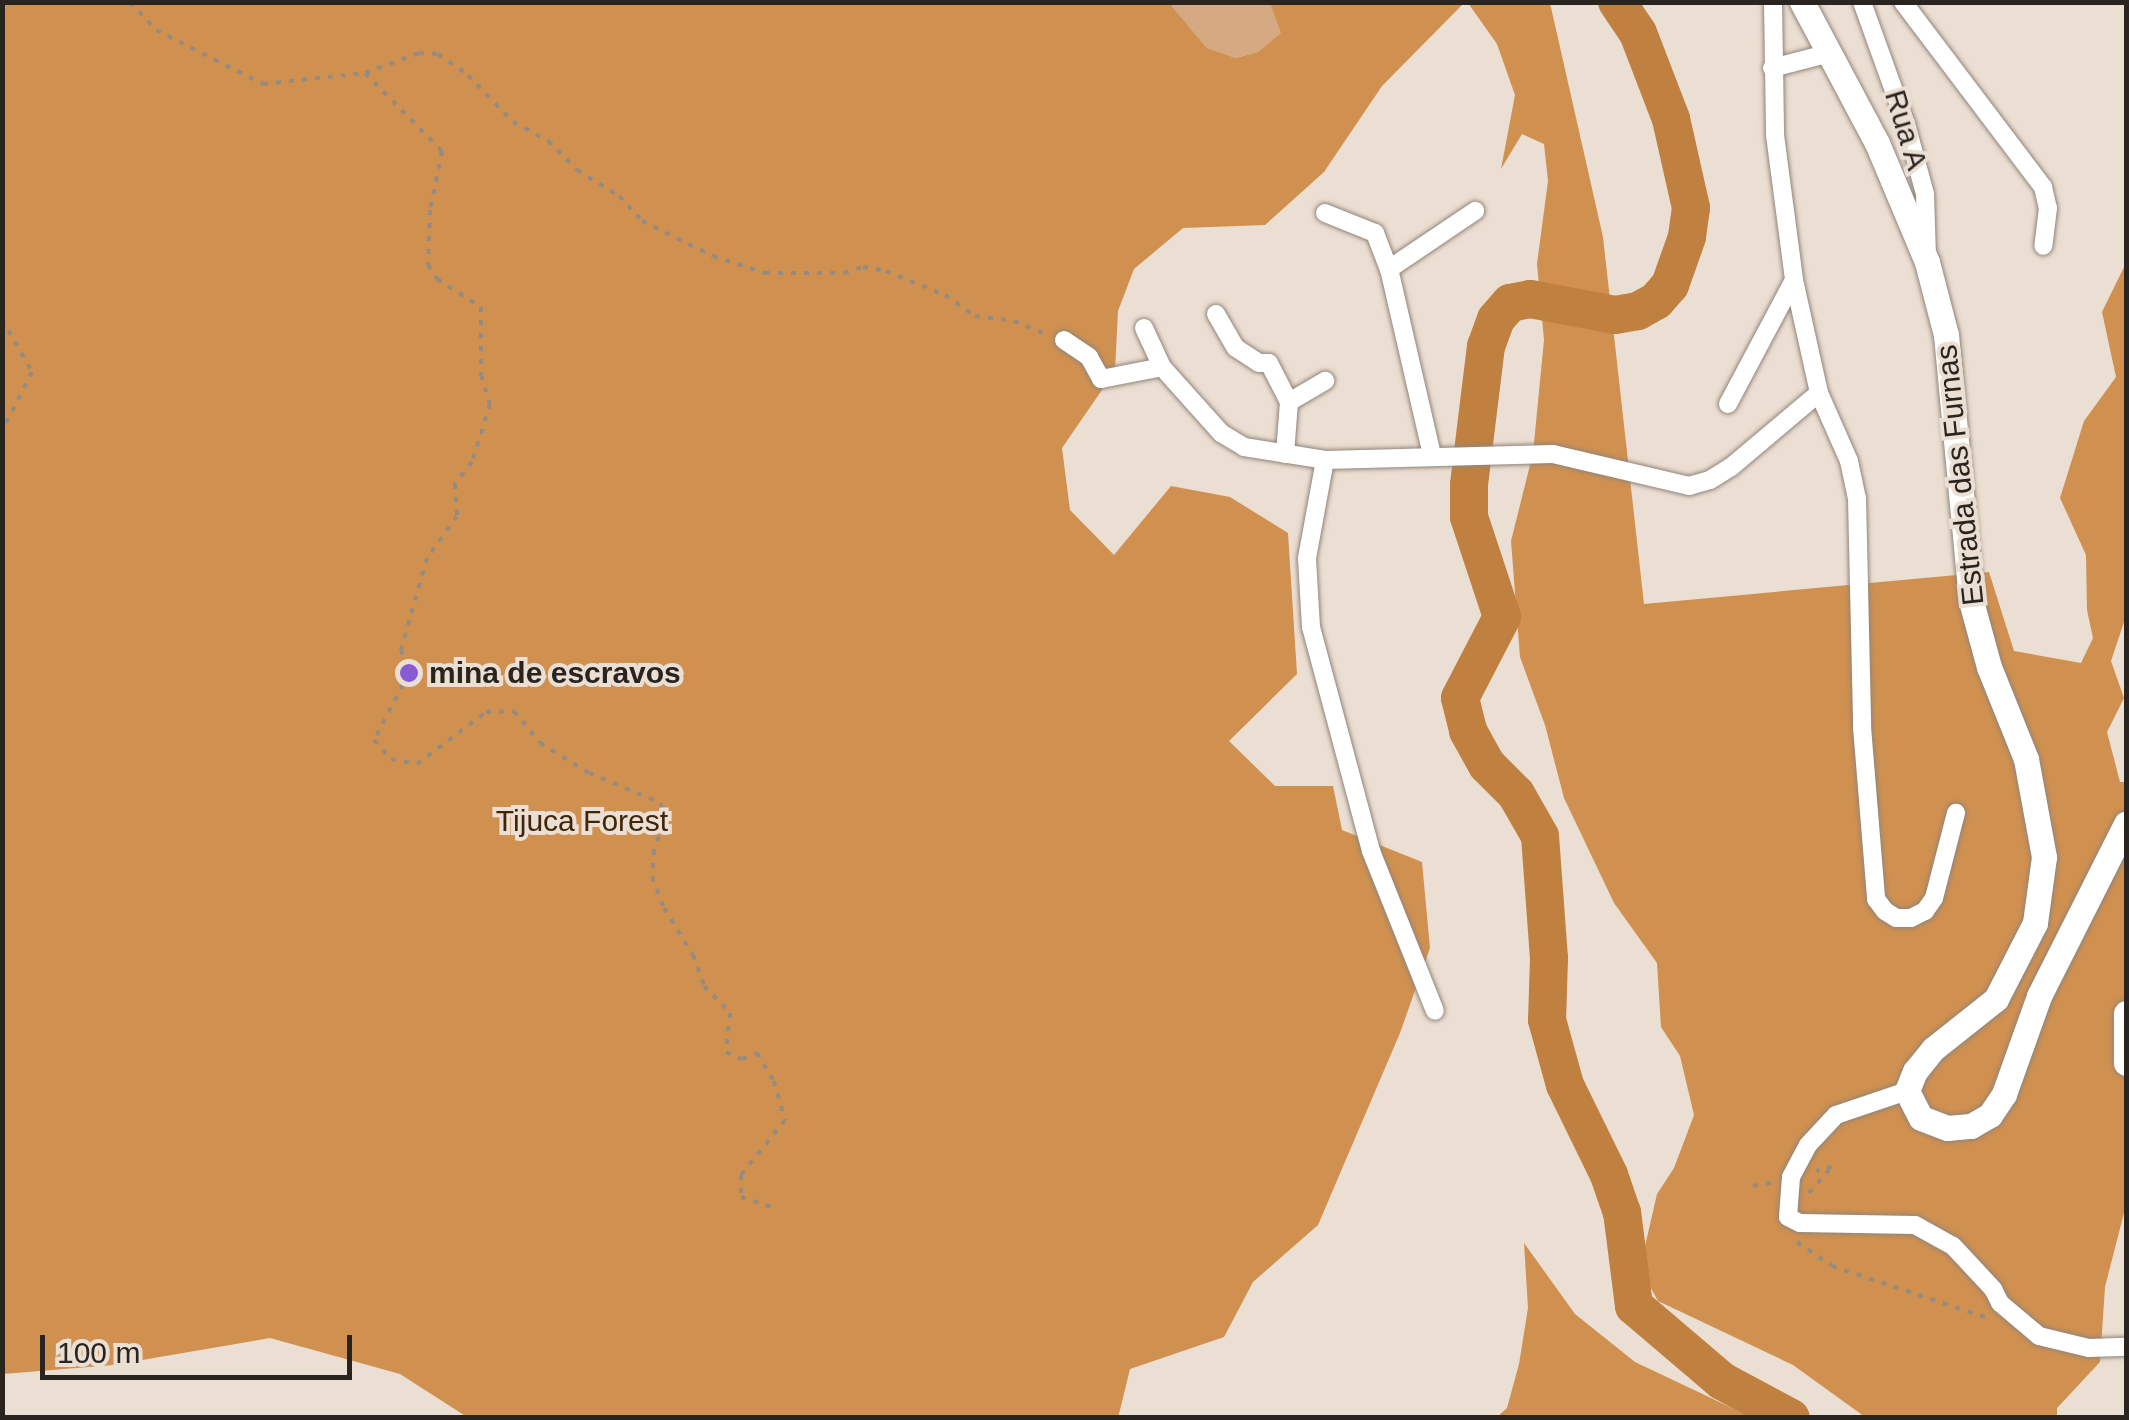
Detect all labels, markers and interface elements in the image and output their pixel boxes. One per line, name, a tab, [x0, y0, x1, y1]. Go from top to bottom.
street label: Rua A	[1877, 85, 1935, 175]
street label: Estrada das Furnas	[1928, 343, 1992, 607]
place label: mina de escravos	[429, 655, 681, 691]
marker: mina de escravos	[398, 662, 420, 684]
park label: Tijuca Forest	[496, 803, 668, 839]
scale bar	[45, 1315, 358, 1377]
text: 100 m	[57, 1336, 140, 1369]

